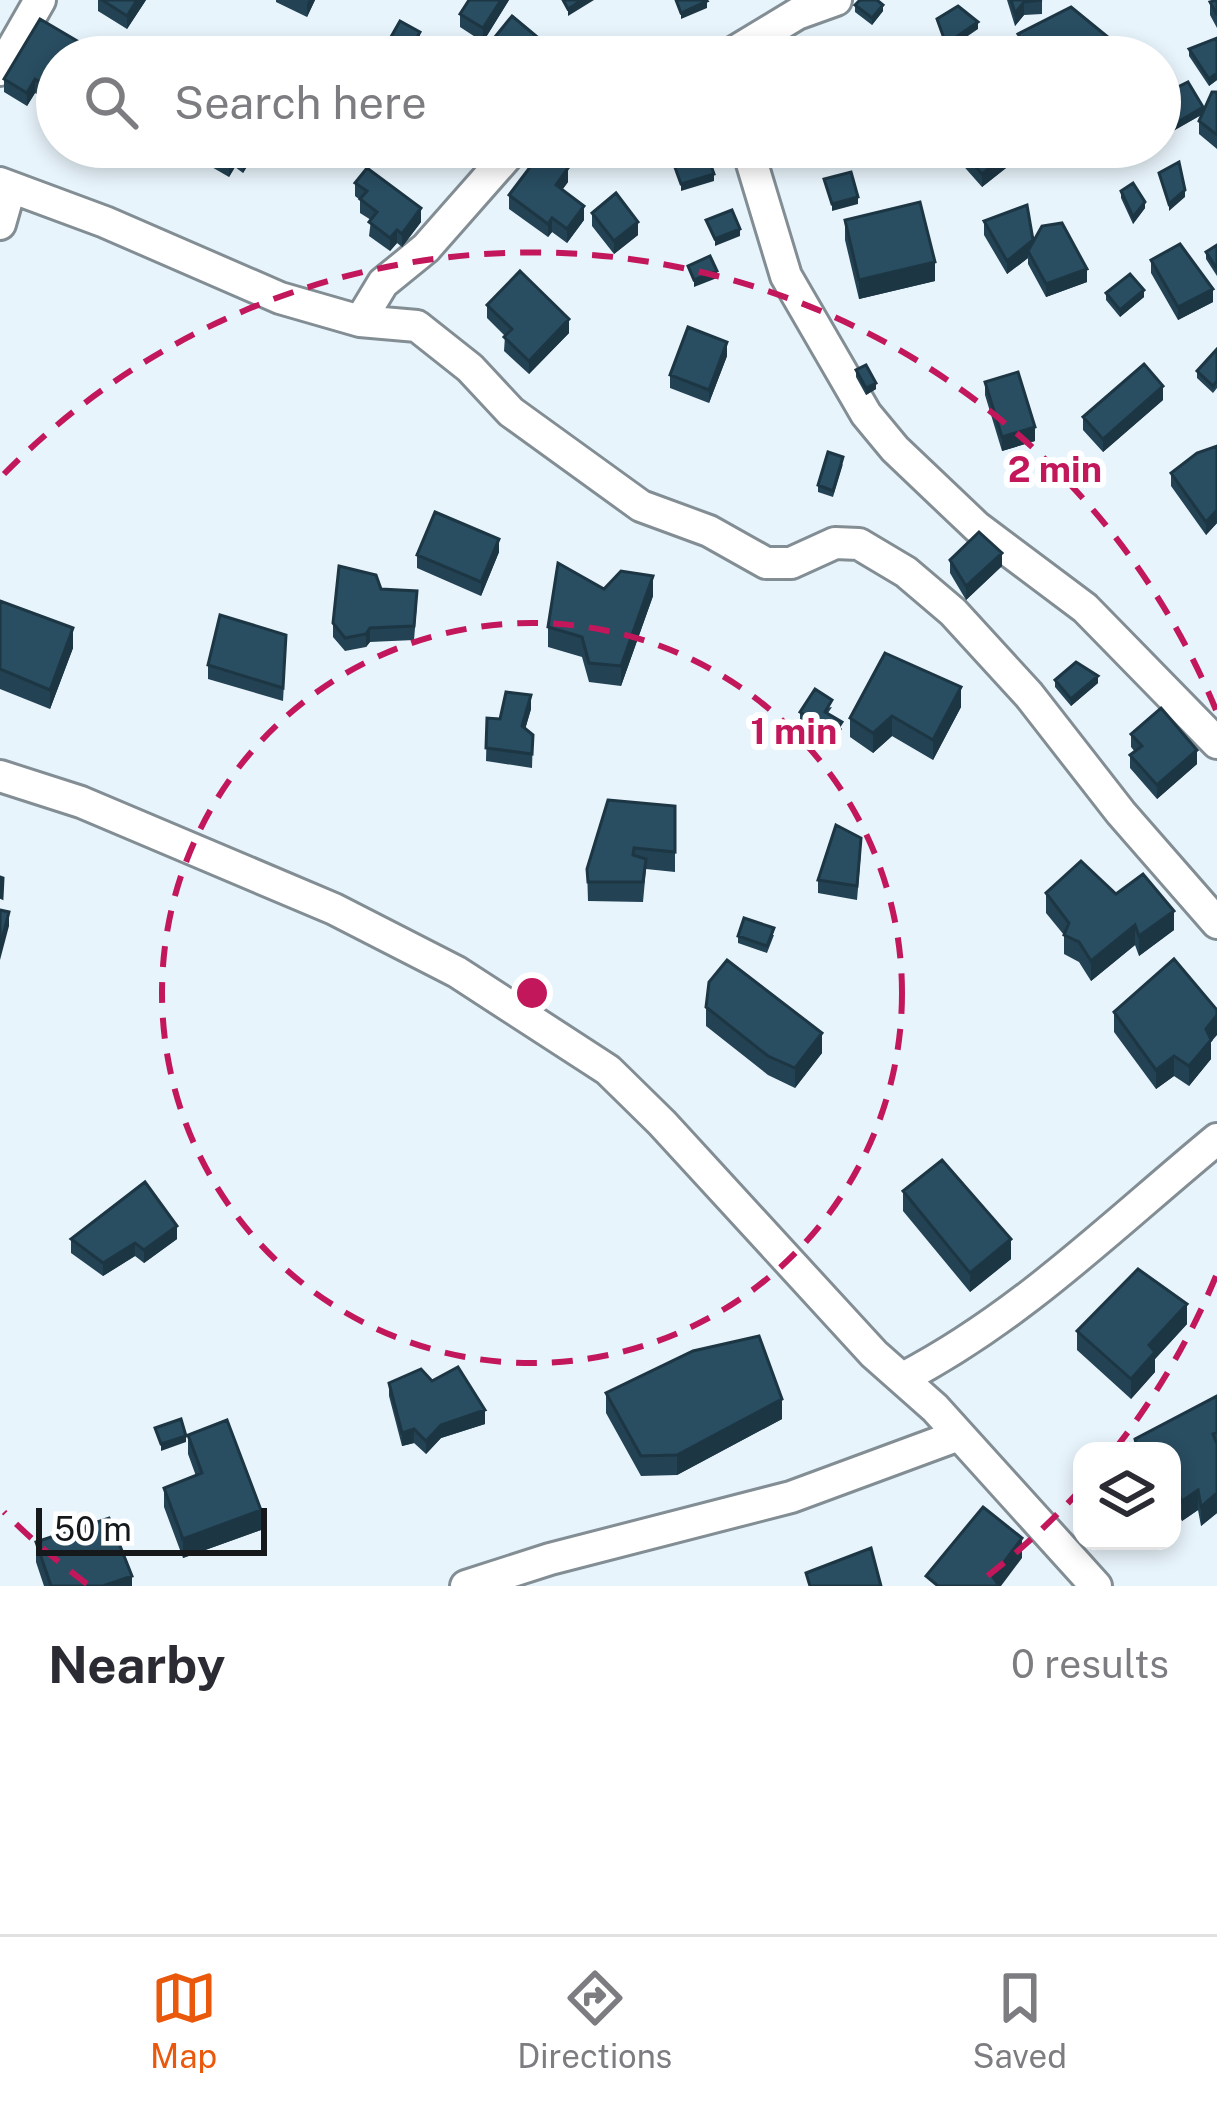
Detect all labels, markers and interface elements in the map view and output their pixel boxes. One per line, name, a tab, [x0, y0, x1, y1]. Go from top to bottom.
search box	[36, 36, 1181, 168]
icon: search	[78, 69, 144, 135]
text: Search here	[174, 76, 427, 129]
text: 2 min	[1008, 448, 1102, 490]
text: 1 min	[751, 710, 837, 752]
centre of rings	[511, 972, 553, 1014]
map controls	[1073, 1442, 1181, 1550]
button: layers	[1073, 1442, 1181, 1550]
scale bar	[36, 1502, 267, 1555]
text: 50 m	[54, 1510, 132, 1548]
text: Nearby	[48, 1635, 225, 1694]
text: 0 results	[1011, 1641, 1169, 1687]
tab: Map	[150, 1965, 217, 2075]
tab: Directions	[517, 1965, 672, 2075]
tab: Saved	[973, 1965, 1067, 2075]

